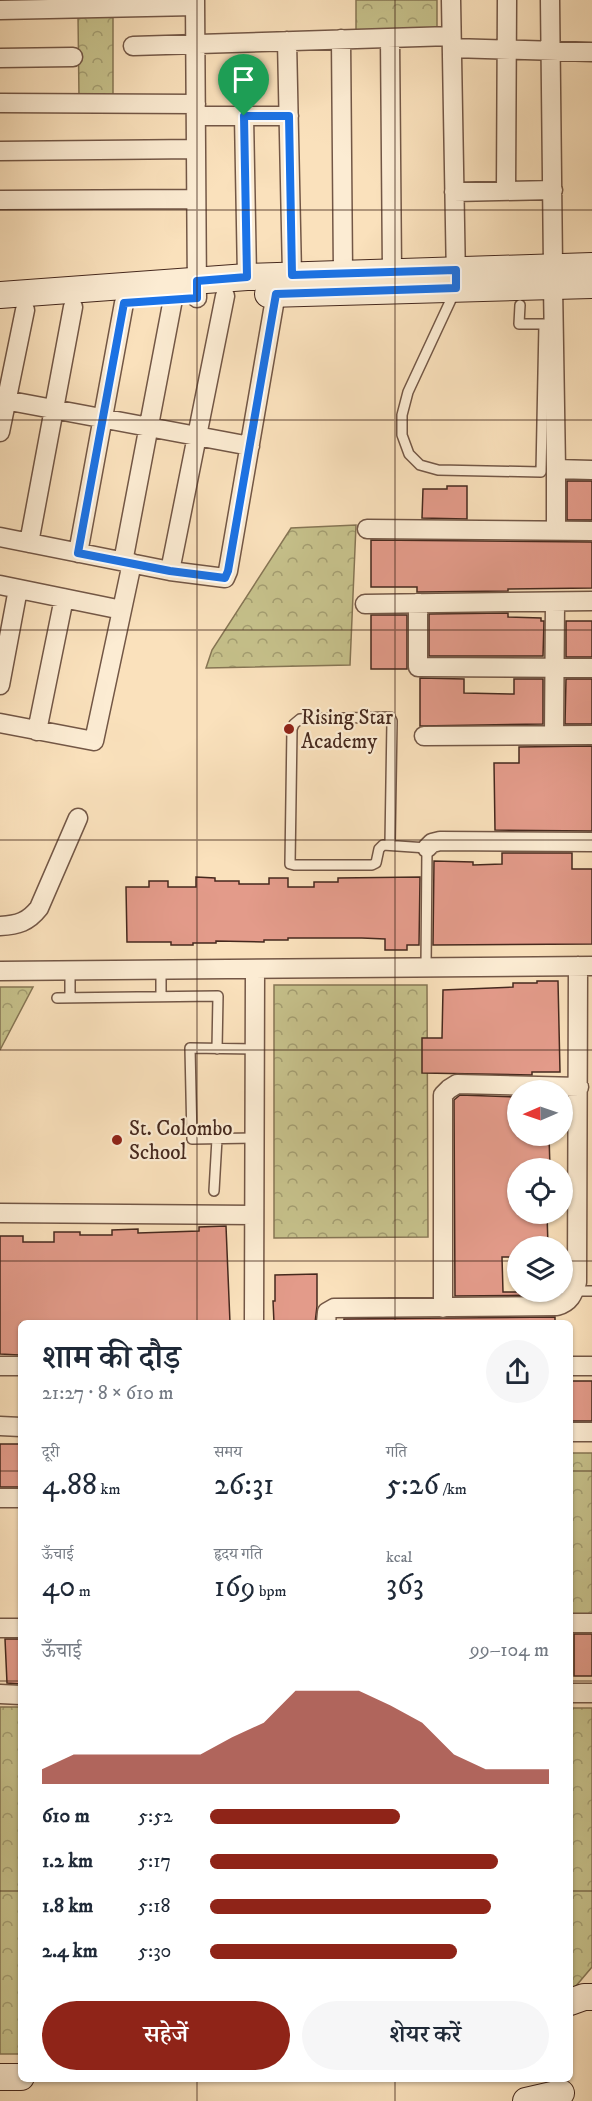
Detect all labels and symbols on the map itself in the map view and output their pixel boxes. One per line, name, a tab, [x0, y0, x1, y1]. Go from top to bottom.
pin	[218, 54, 269, 116]
place label: Rising Star Academy	[301, 705, 393, 755]
marker: Rising Star Academy	[282, 722, 296, 736]
north arrow	[507, 1080, 573, 1146]
place label: St. Colombo School	[129, 1116, 233, 1166]
marker: St. Colombo School	[110, 1133, 124, 1147]

